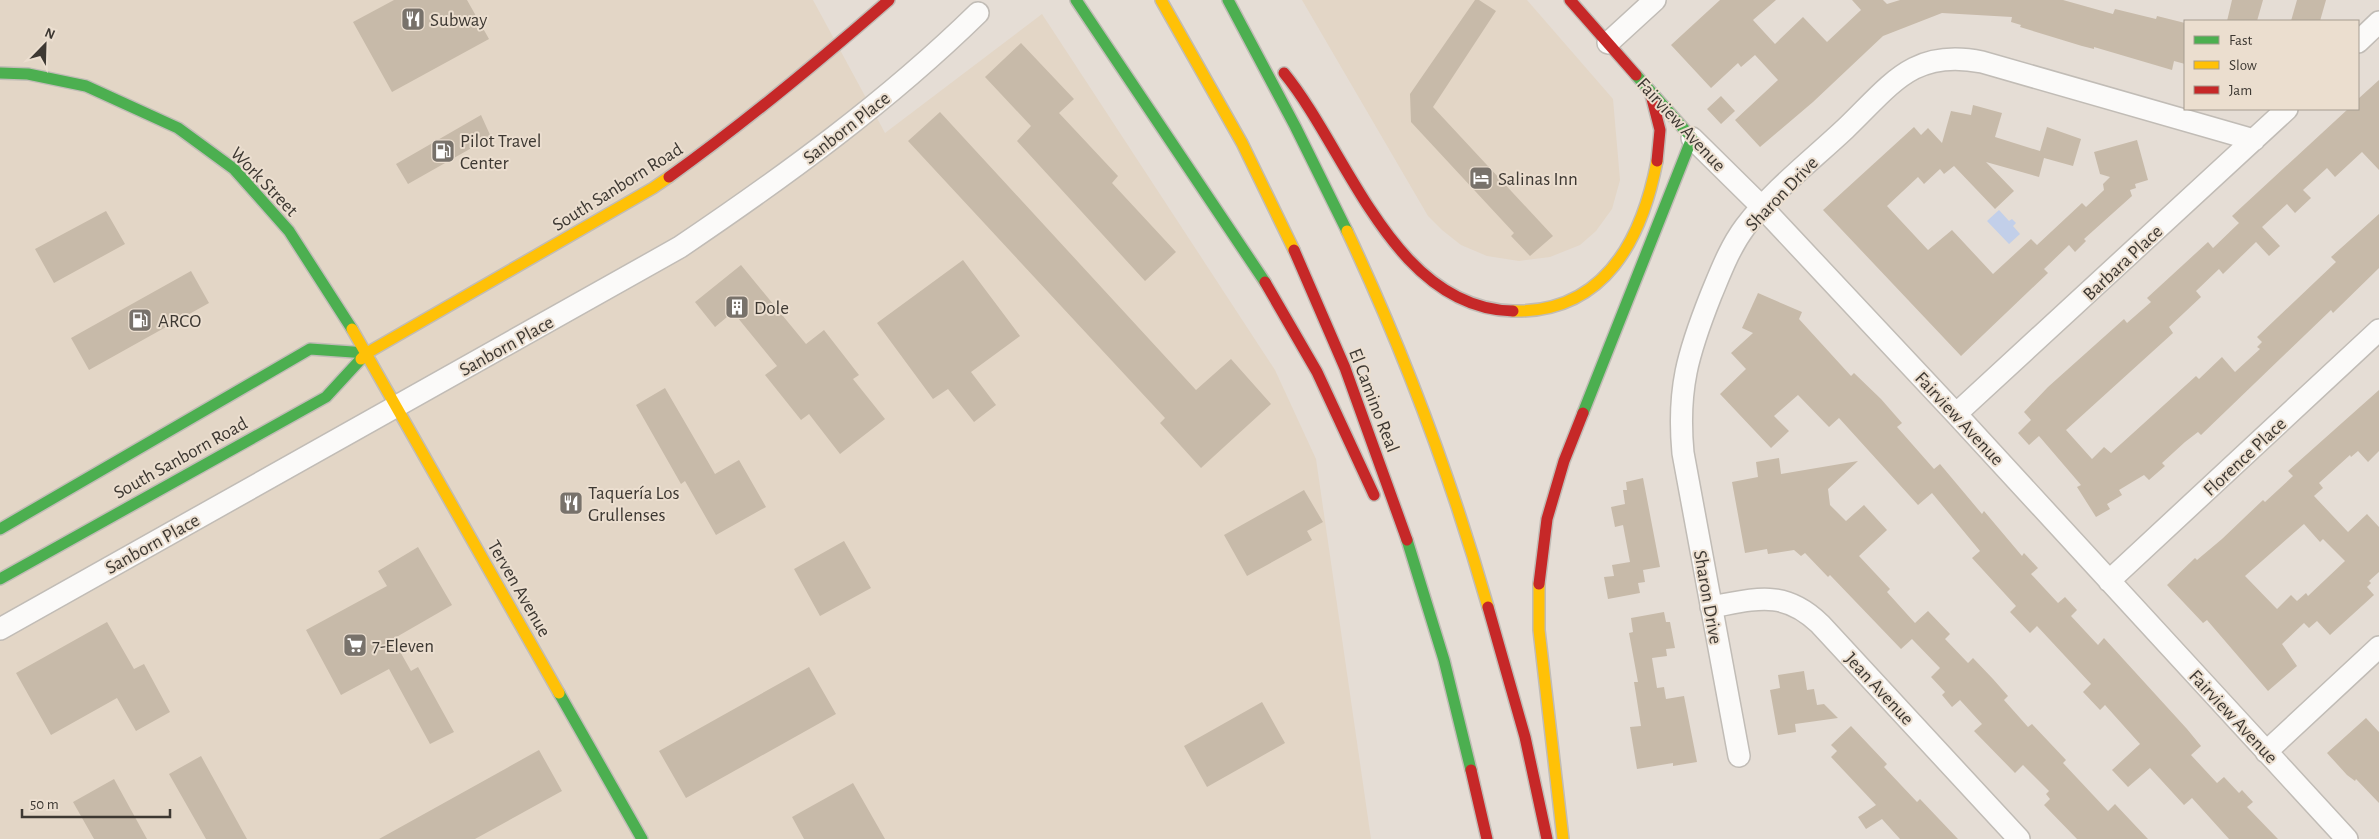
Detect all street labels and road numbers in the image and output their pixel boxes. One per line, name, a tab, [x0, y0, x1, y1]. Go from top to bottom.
street label: Fairview Avenue	[1633, 75, 1729, 175]
street label: Sanborn Place	[800, 89, 894, 168]
street label: South Sanborn Road	[549, 140, 686, 235]
street label: Work Street	[227, 144, 301, 220]
street label: Sharon Drive	[1742, 153, 1822, 235]
street label: Barbara Place	[2080, 222, 2166, 304]
street label: Sanborn Place	[456, 313, 557, 380]
street label: El Camino Real	[1345, 346, 1402, 455]
street label: Fairview Avenue	[1911, 369, 2007, 469]
street label: South Sanborn Road	[111, 414, 251, 503]
street label: Florence Place	[2200, 414, 2290, 500]
street label: Sanborn Place	[102, 511, 203, 578]
street label: Terven Avenue	[483, 537, 554, 640]
street label: Sharon Drive	[1690, 549, 1725, 646]
street label: Jean Avenue	[1841, 649, 1917, 729]
street label: Fairview Avenue	[2185, 667, 2281, 767]

